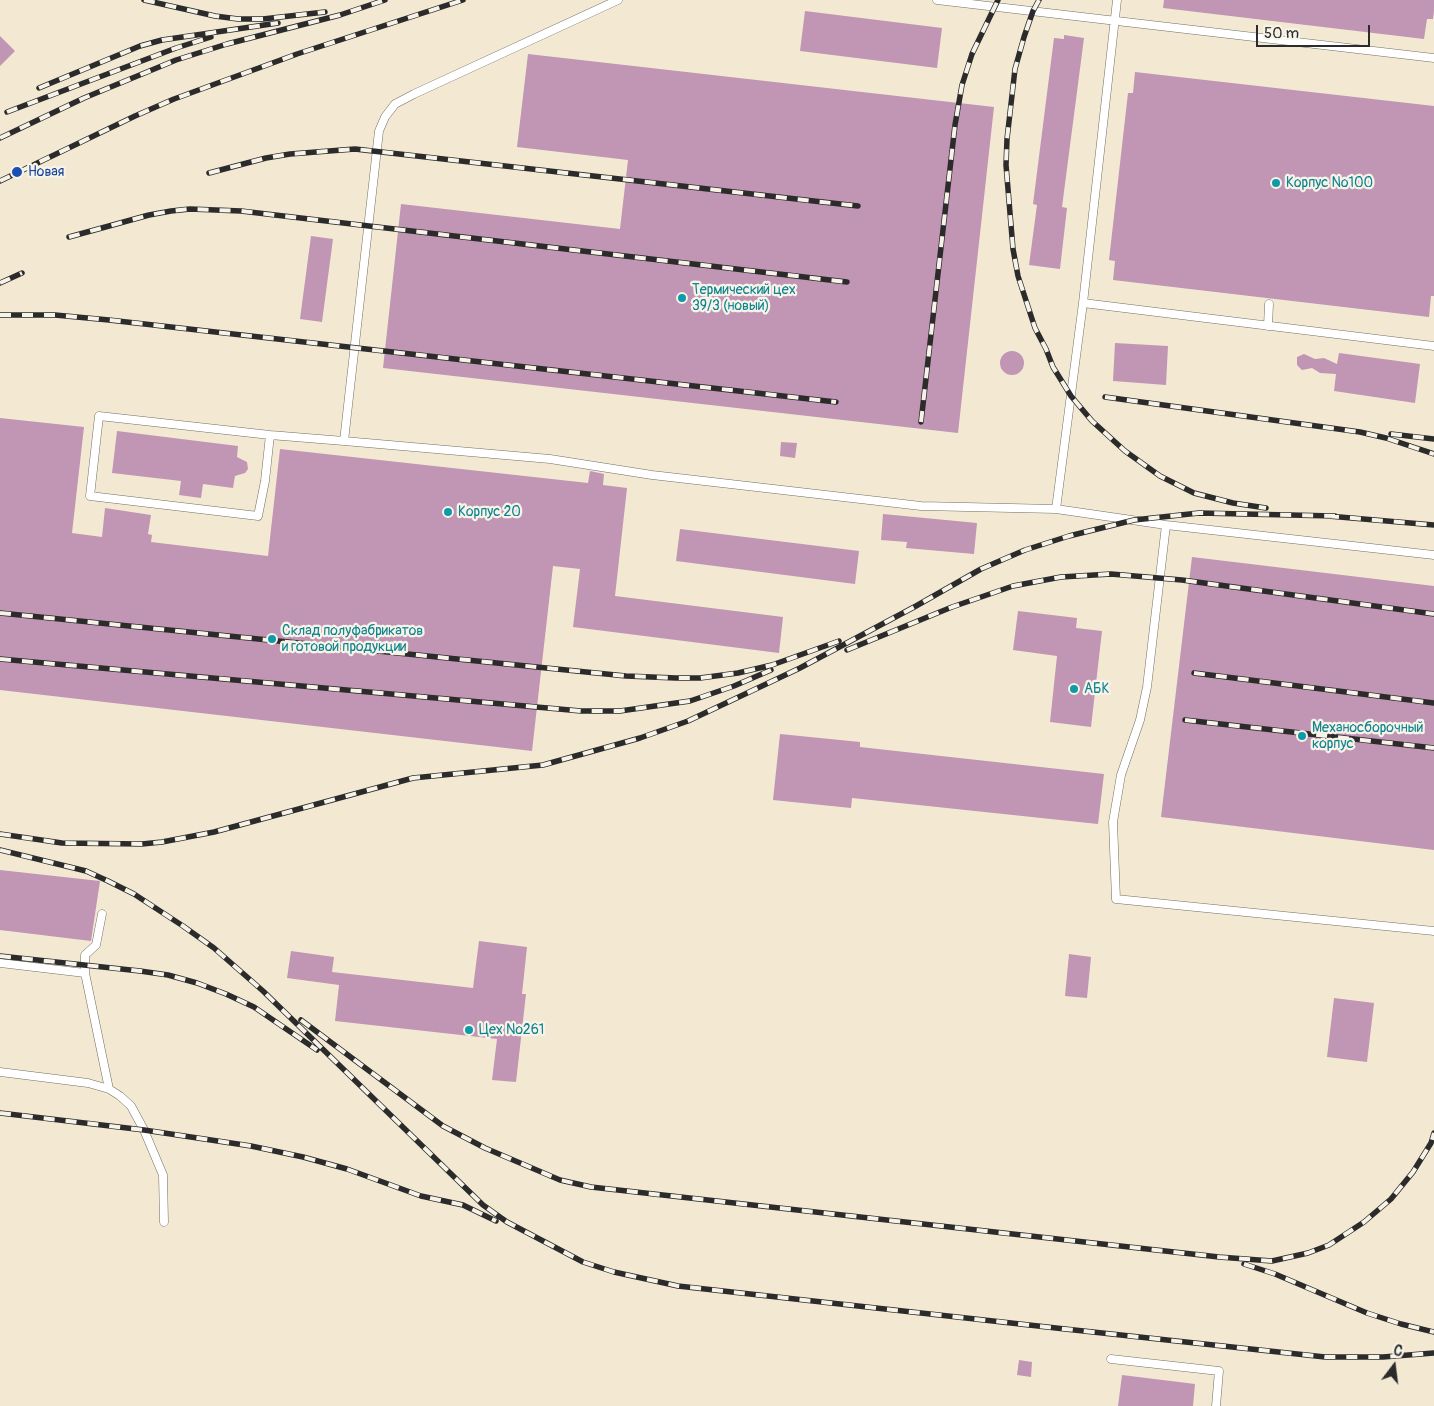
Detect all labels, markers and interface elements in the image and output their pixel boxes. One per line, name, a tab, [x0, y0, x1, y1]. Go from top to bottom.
scale bar	[1259, 15, 1373, 47]
text: 50 m	[1264, 24, 1299, 43]
place label: Новая	[28, 164, 64, 180]
marker: Новая	[10, 165, 24, 179]
place label: Корпус №100	[1286, 175, 1373, 191]
marker: Корпус №100	[1270, 177, 1282, 189]
place label: Термический цех 39/3 (новый)	[692, 282, 796, 314]
marker: Термический цех 39/3 (новый)	[676, 292, 688, 304]
place label: Корпус 20	[458, 504, 521, 520]
marker: Корпус 20	[442, 506, 454, 518]
place label: Склад полуфабрикатов и готовой продукции	[282, 623, 423, 656]
marker: Склад полуфабрикатов и готовой продукции	[266, 633, 278, 645]
place label: АБК	[1084, 681, 1110, 697]
marker: АБК	[1068, 683, 1080, 695]
place label: Механосборочный корпус	[1312, 720, 1424, 752]
marker: Механосборочный корпус	[1296, 730, 1308, 742]
place label: Цех №261	[479, 1022, 544, 1038]
marker: Цех №261	[463, 1024, 475, 1036]
north arrow	[1369, 1341, 1419, 1391]
text: С	[1392, 1342, 1404, 1360]

